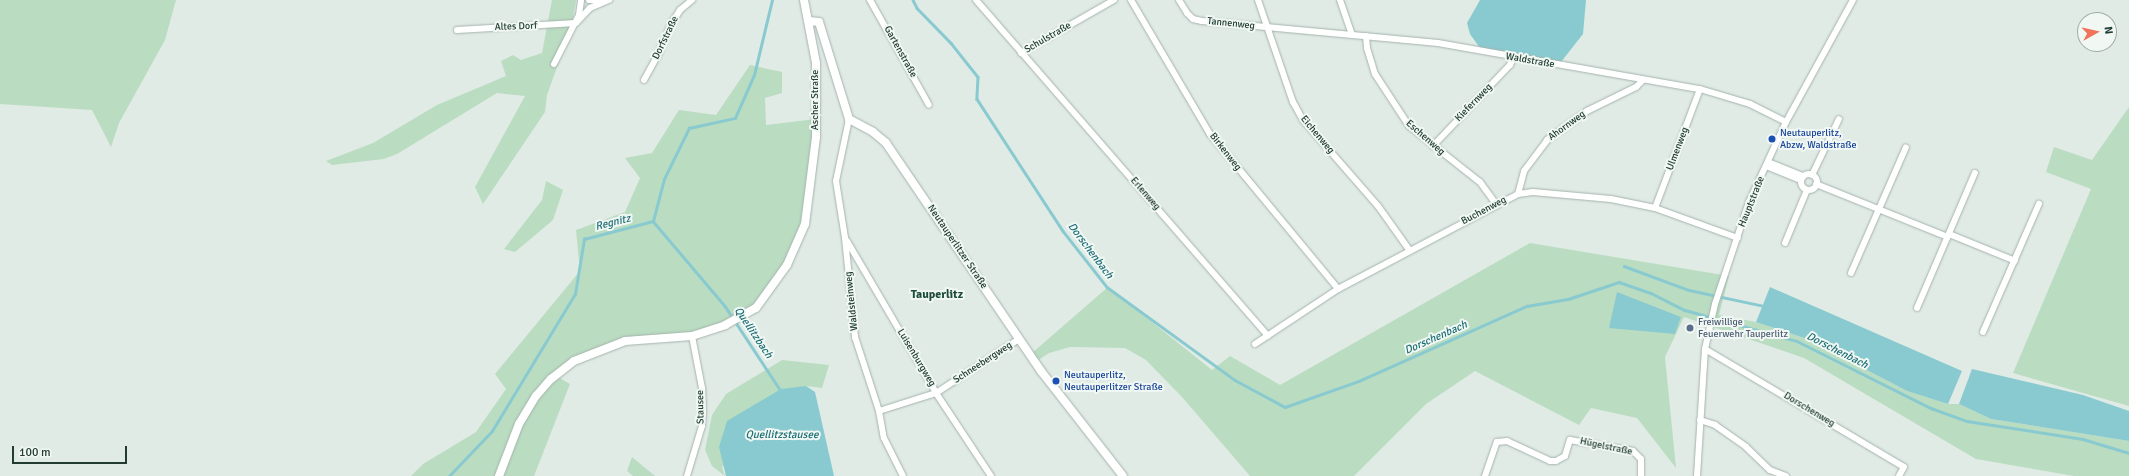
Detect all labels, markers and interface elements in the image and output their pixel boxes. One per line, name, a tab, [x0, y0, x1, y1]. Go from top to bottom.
north arrow	[2077, 12, 2117, 52]
street label: Dorfstraße	[650, 14, 682, 62]
street label: Tannenweg	[1207, 16, 1255, 32]
street label: Altes Dorf	[494, 20, 538, 34]
street label: Schulstraße	[1023, 20, 1073, 56]
street label: Gartenstraße	[881, 24, 919, 80]
text: N	[2101, 26, 2115, 35]
street label: Waldstraße	[1505, 51, 1555, 71]
street label: Ascher Straße	[810, 70, 822, 130]
street label: Kiefernweg	[1453, 81, 1495, 125]
street label: Ahornweg	[1546, 108, 1588, 144]
street label: Eichenweg	[1298, 113, 1336, 157]
street label: Eschenweg	[1403, 118, 1447, 158]
street label: Ulmenweg	[1664, 126, 1692, 172]
place label: Neutauperlitz, Abzw, Waldstraße	[1780, 127, 1857, 150]
street label: Birkenweg	[1206, 131, 1244, 173]
marker: Neutauperlitz, Abzw, Waldstraße	[1767, 134, 1777, 144]
street label: Erlenweg	[1127, 175, 1163, 213]
street label: Hauptstraße	[1736, 175, 1768, 229]
street label: Buchenweg	[1459, 194, 1509, 228]
street label: Neutauperlitzer Straße	[924, 203, 990, 291]
water label: Regnitz	[594, 212, 632, 234]
water label: Dorschenbach	[1065, 220, 1115, 282]
street label: Waldsteinweg	[843, 271, 861, 331]
district label: Tauperlitz	[911, 288, 963, 302]
water label: Quellitzbach	[731, 305, 775, 361]
place label: Freiwillige Feuerwehr Tauperlitz	[1698, 316, 1788, 340]
water label: Dorschenbach	[1403, 318, 1469, 358]
marker: Freiwillige Feuerwehr Tauperlitz	[1685, 323, 1695, 333]
street label: Luisenburgweg	[894, 327, 938, 389]
water label: Dorschenbach	[1804, 330, 1870, 372]
street label: Schneebergweg	[951, 340, 1015, 386]
place label: Neutauperlitz, Neutauperlitzer Straße	[1064, 369, 1163, 392]
marker: Neutauperlitz, Neutauperlitzer Straße	[1051, 376, 1061, 386]
street label: Stausee	[695, 390, 707, 424]
street label: Dorschenweg	[1781, 390, 1837, 430]
water label: Quellitzstausee	[746, 428, 818, 442]
street label: Hügelstraße	[1579, 436, 1633, 458]
scale bar	[14, 438, 129, 464]
text: 100 m	[19, 445, 51, 460]

